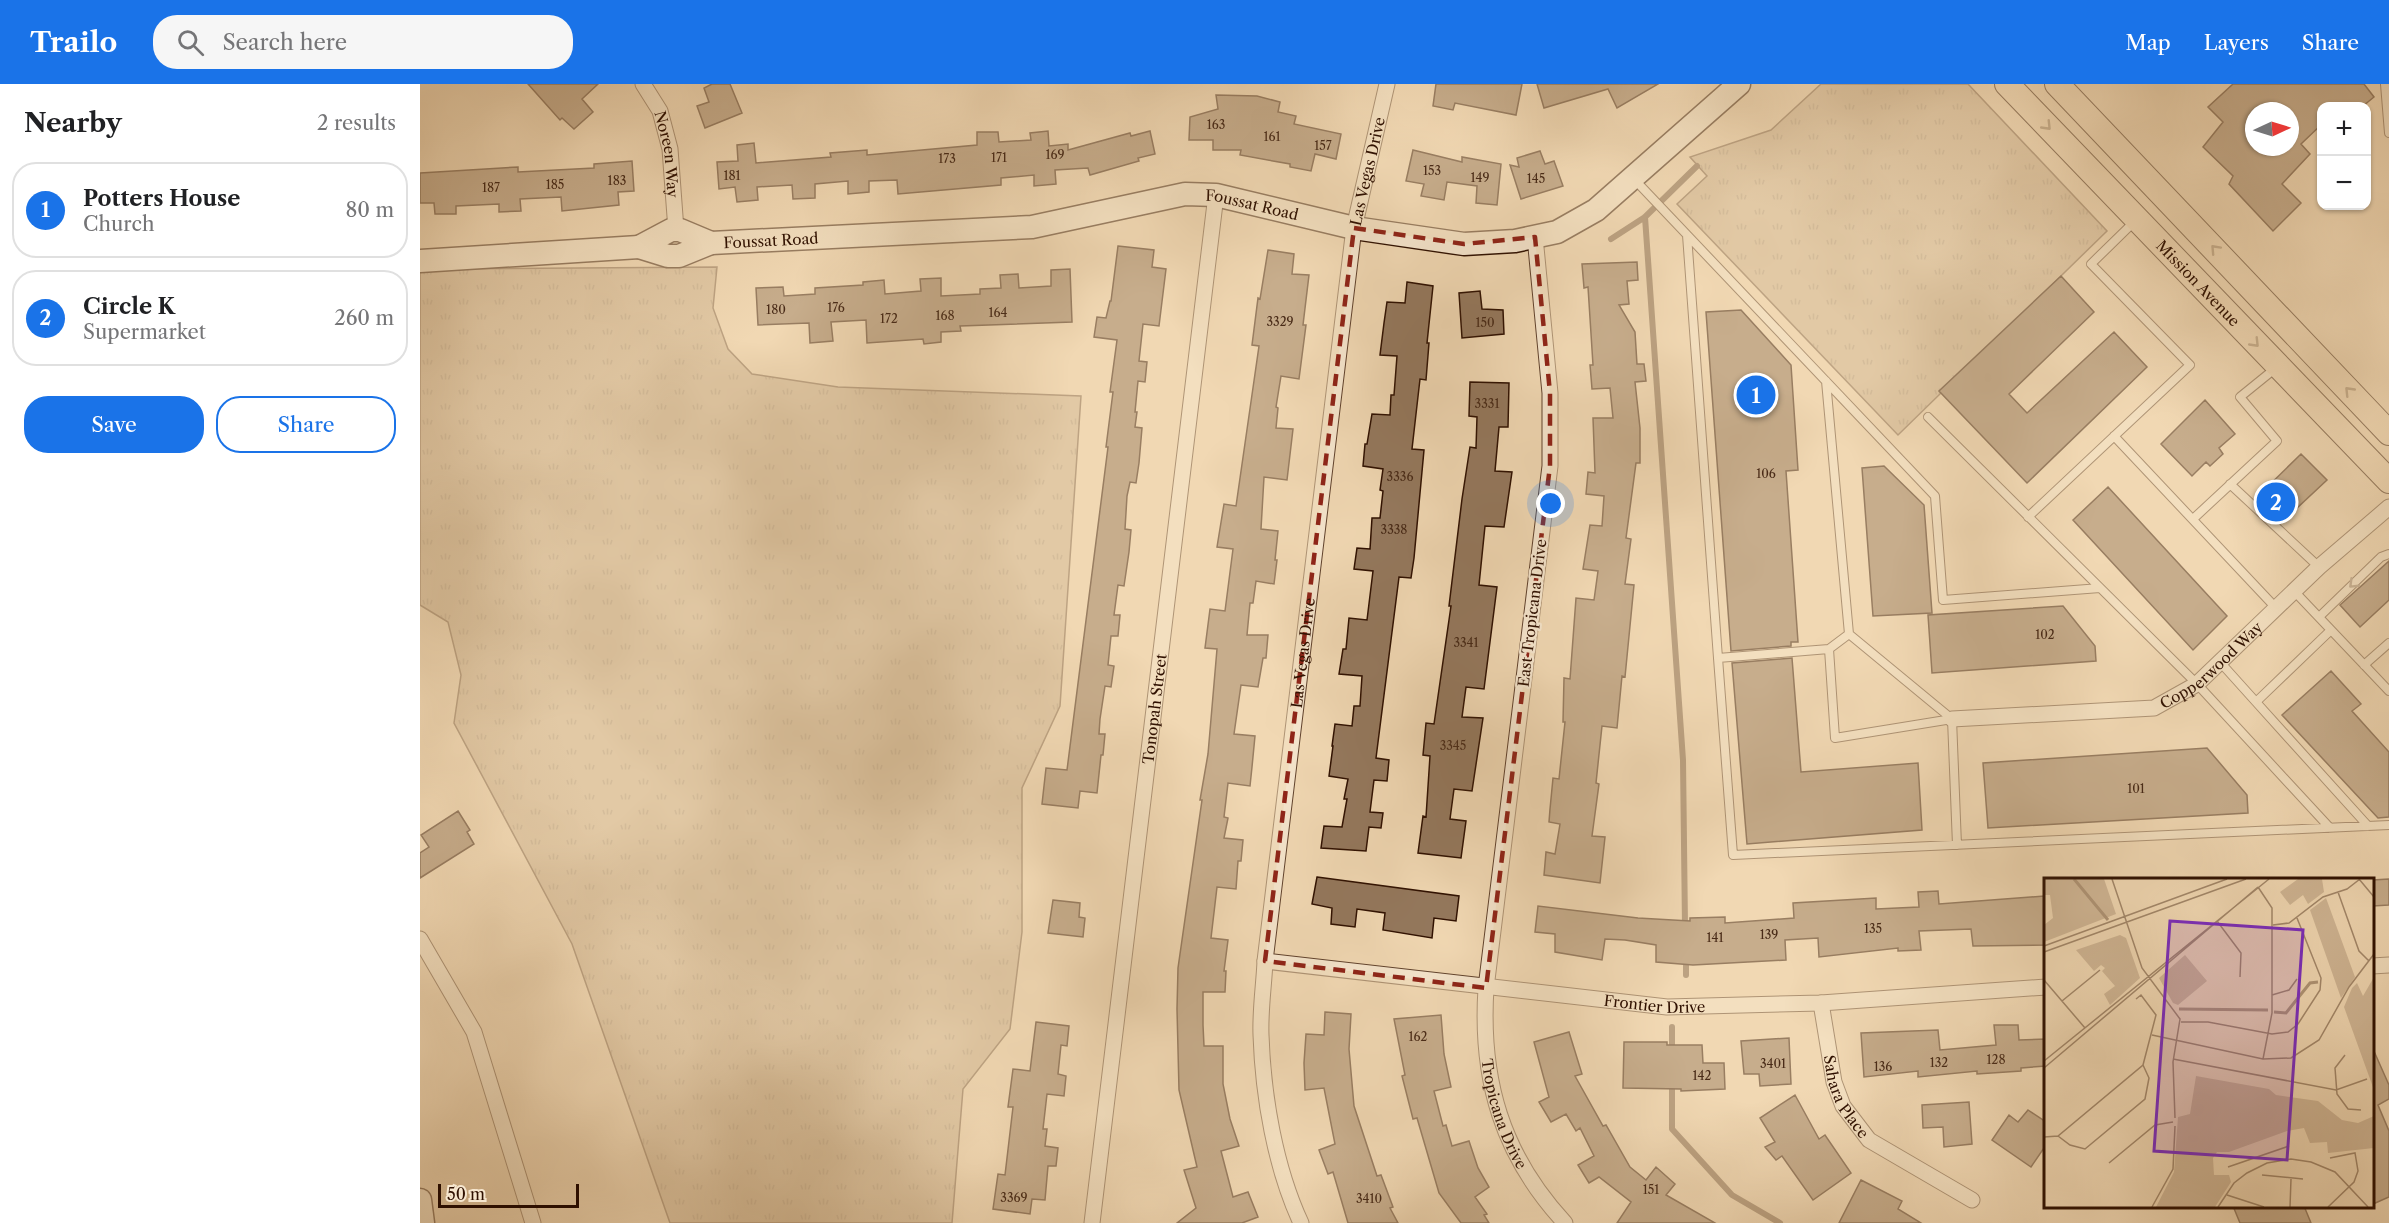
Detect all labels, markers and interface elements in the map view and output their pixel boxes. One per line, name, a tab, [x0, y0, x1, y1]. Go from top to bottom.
search box	[153, 15, 573, 69]
text: Trailo	[30, 25, 117, 59]
icon: search	[174, 26, 207, 59]
text: Search here	[222, 29, 347, 56]
text: Map	[2126, 30, 2171, 55]
text: Layers	[2204, 30, 2269, 55]
text: Share	[2302, 30, 2359, 55]
north arrow	[2245, 102, 2299, 156]
map controls	[2317, 102, 2371, 210]
button: +	[2317, 102, 2371, 156]
text: Nearby	[24, 107, 122, 139]
street label: Noreen Way	[651, 109, 683, 199]
text: 2 results	[317, 111, 396, 135]
street label: Las Vegas Drive	[1345, 115, 1389, 228]
house number: 163	[1207, 117, 1225, 132]
one-way arrow	[2040, 119, 2051, 130]
house number: 161	[1263, 129, 1281, 144]
house number: 157	[1314, 138, 1332, 153]
house number: 169	[1045, 147, 1065, 162]
house number: 171	[991, 150, 1007, 165]
house number: 173	[938, 151, 956, 166]
button: −	[2317, 156, 2371, 210]
house number: 153	[1423, 163, 1441, 178]
house number: 181	[723, 168, 741, 183]
house number: 149	[1470, 170, 1490, 185]
house number: 145	[1527, 171, 1545, 186]
house number: 183	[608, 173, 626, 188]
house number: 185	[546, 177, 564, 192]
house number: 187	[482, 180, 500, 195]
text: Potters House	[83, 185, 240, 212]
street label: Foussat Road	[1205, 185, 1300, 224]
text: 1	[41, 198, 50, 222]
text: 80 m	[346, 198, 394, 222]
text: Church	[83, 212, 154, 236]
street label: Foussat Road	[723, 228, 819, 252]
street label: Mission Avenue	[2152, 236, 2244, 330]
one-way arrow	[2211, 245, 2222, 255]
text: Circle K	[83, 293, 175, 320]
house number: 176	[827, 300, 845, 315]
house number: 180	[766, 302, 786, 317]
house number: 164	[988, 305, 1008, 320]
text: 2	[40, 306, 51, 330]
text: 260 m	[334, 306, 394, 330]
house number: 168	[935, 308, 955, 323]
house number: 172	[880, 311, 898, 326]
house number: 3329	[1266, 314, 1294, 329]
house number: 150	[1475, 315, 1495, 330]
text: Supermarket	[83, 320, 206, 344]
one-way arrow	[2248, 335, 2259, 346]
pin: 1	[1736, 372, 1776, 418]
one-way arrow	[2345, 387, 2356, 398]
button: Save	[24, 396, 204, 453]
button: Share	[216, 396, 396, 453]
house number: 3331	[1475, 396, 1499, 411]
house number: 106	[1756, 466, 1776, 481]
house number: 3336	[1387, 469, 1413, 484]
pin: 2	[2256, 480, 2296, 524]
your location	[1536, 489, 1565, 518]
house number: 3338	[1381, 522, 1407, 537]
street label: East Tropicana Drive	[1513, 538, 1551, 688]
one-way arrow	[2350, 577, 2360, 588]
street label: Las Vegas Drive	[1286, 597, 1319, 709]
street label: Copperwood Way	[2156, 617, 2266, 713]
house number: 102	[2035, 627, 2055, 642]
house number: 3341	[1453, 635, 1479, 650]
street label: Tonopah Street	[1138, 652, 1170, 765]
house number: 3345	[1440, 738, 1466, 753]
house number: 101	[2127, 781, 2145, 796]
inset map	[2044, 878, 2374, 1208]
house number: 135	[1864, 921, 1882, 936]
house number: 139	[1760, 927, 1778, 942]
house number: 141	[1706, 930, 1724, 945]
street label: Frontier Drive	[1603, 990, 1706, 1017]
house number: 162	[1409, 1029, 1428, 1044]
house number: 128	[1986, 1052, 2006, 1067]
street label: Sahara Place	[1820, 1053, 1873, 1142]
house number: 132	[1930, 1055, 1948, 1070]
house number: 3401	[1760, 1056, 1786, 1071]
street label: Tropicana Drive	[1478, 1057, 1532, 1172]
house number: 136	[1874, 1059, 1892, 1074]
house number: 142	[1693, 1068, 1712, 1083]
scale bar	[438, 1181, 579, 1208]
house number: 151	[1643, 1182, 1659, 1197]
text: 50 m	[447, 1184, 485, 1204]
house number: 3369	[1000, 1190, 1028, 1205]
house number: 3410	[1356, 1191, 1382, 1206]

